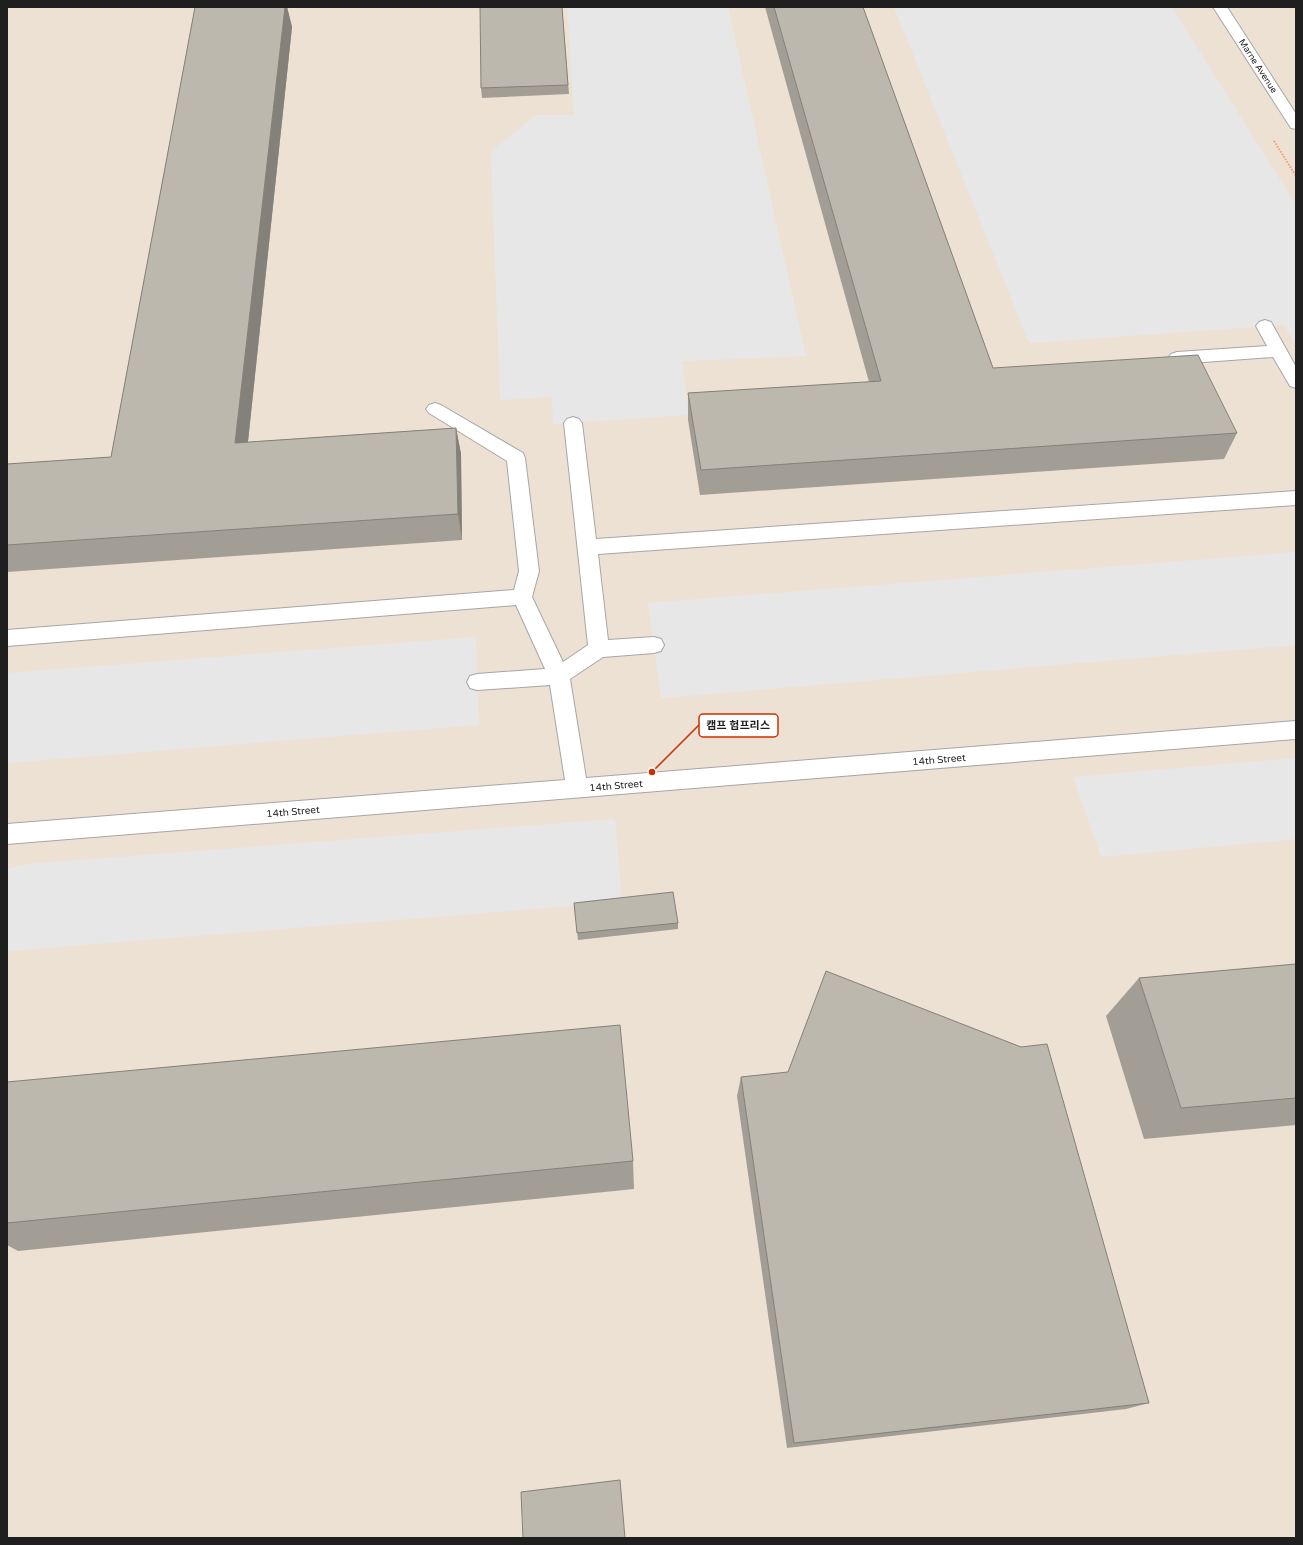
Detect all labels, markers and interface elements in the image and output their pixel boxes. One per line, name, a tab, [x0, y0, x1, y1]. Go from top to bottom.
street label: Marne Avenue	[1236, 37, 1279, 95]
callout: 캠프 험프리스	[699, 714, 778, 737]
text: 캠프 험프리스	[706, 719, 770, 732]
street label: 14th Street	[912, 752, 967, 768]
street label: 14th Street	[589, 778, 644, 794]
street label: 14th Street	[266, 804, 321, 820]

